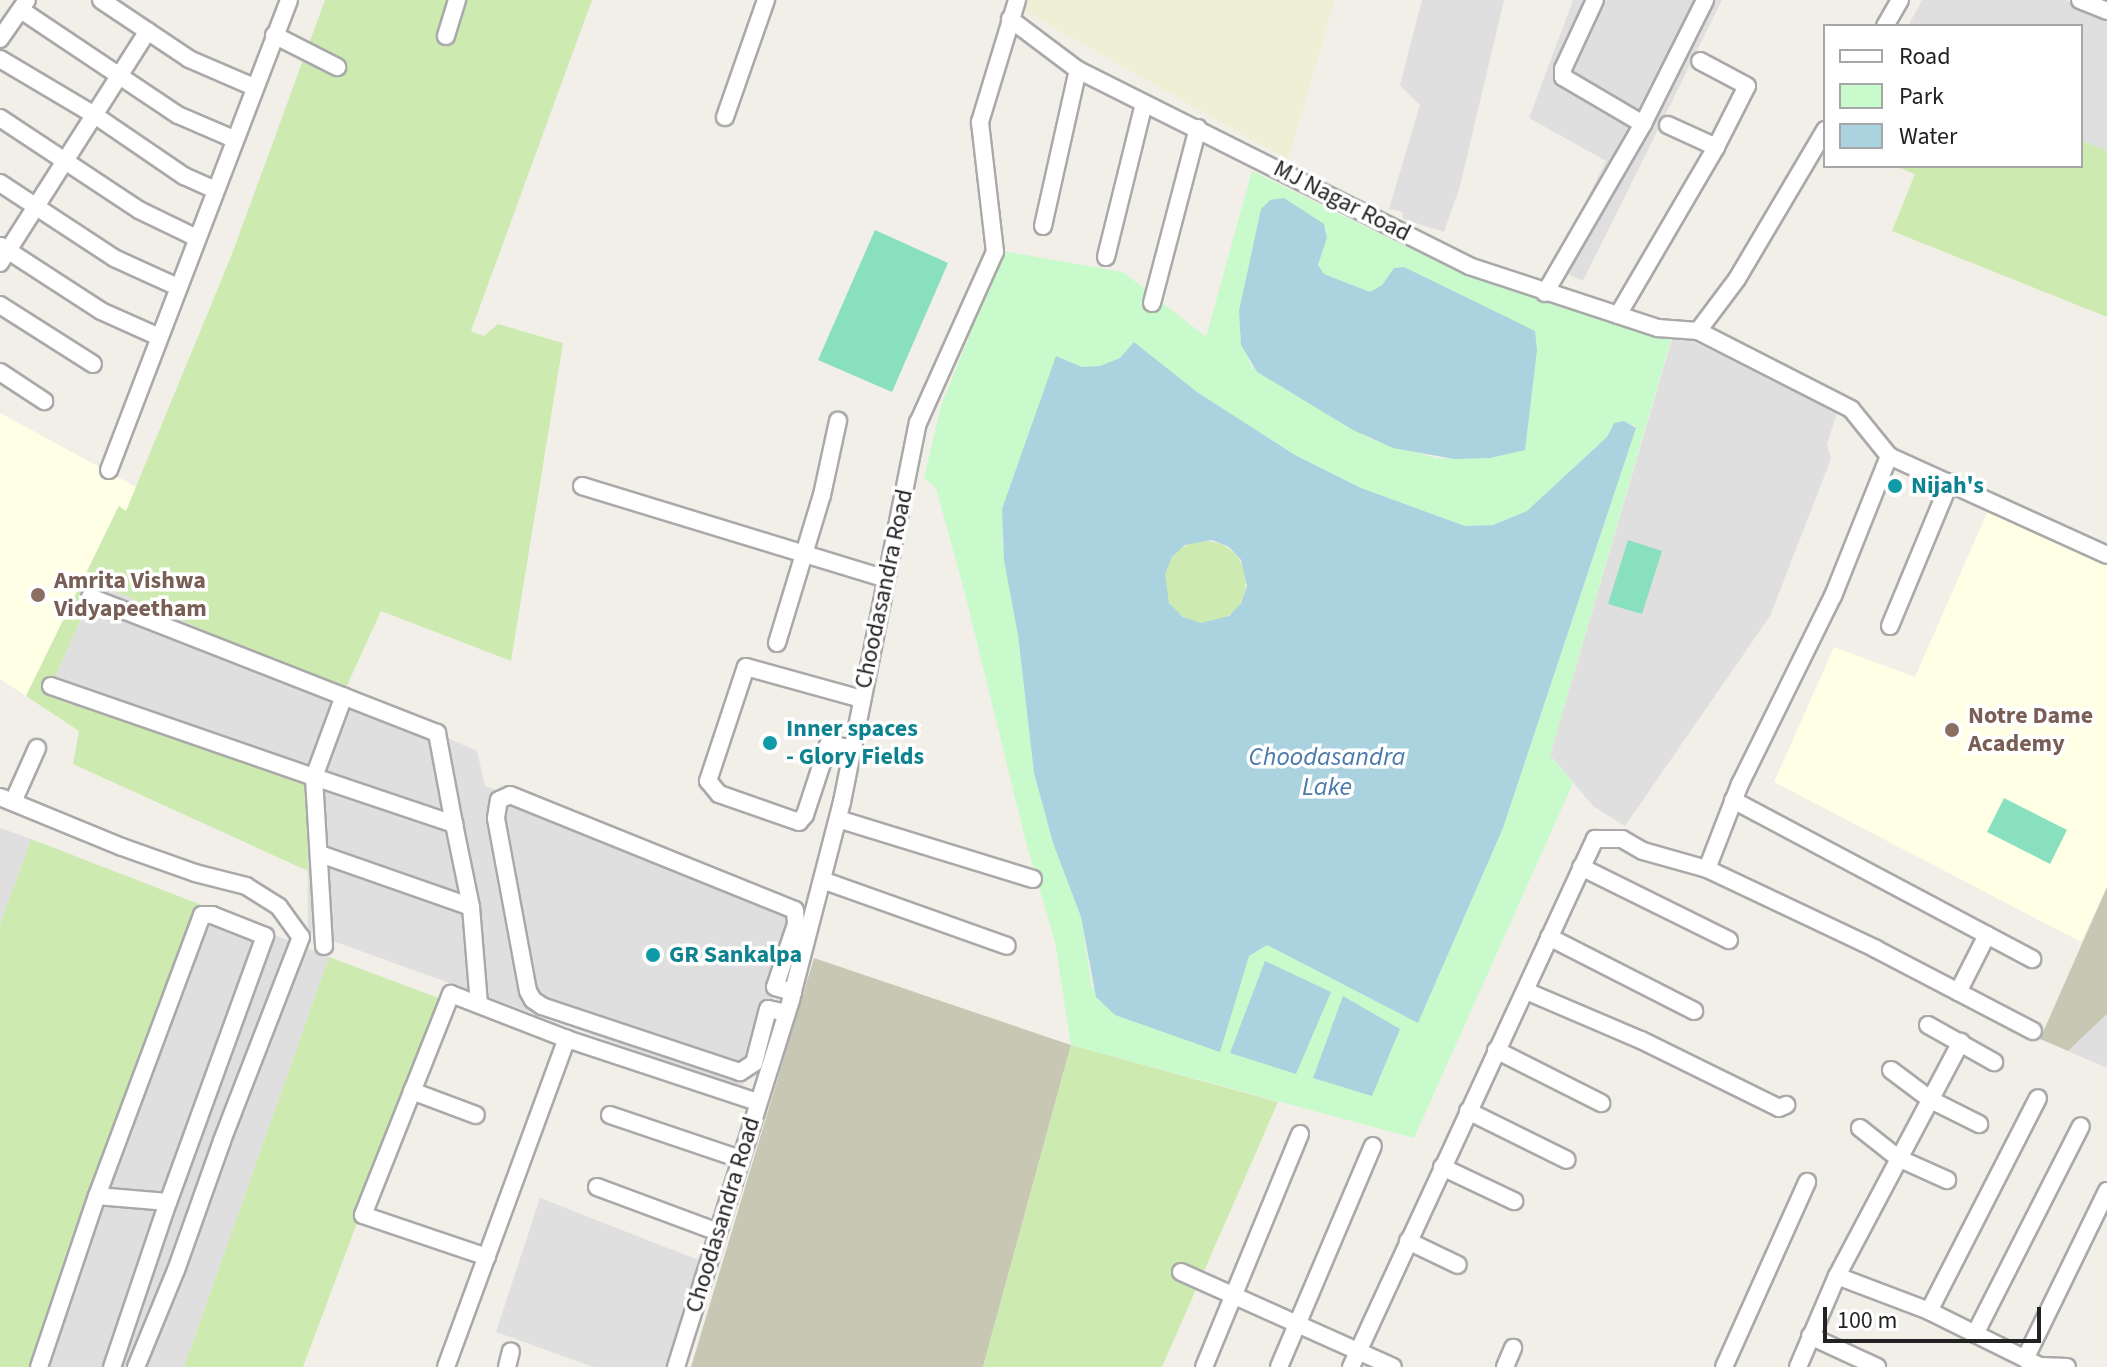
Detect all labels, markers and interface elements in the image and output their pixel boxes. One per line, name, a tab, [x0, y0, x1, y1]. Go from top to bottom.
legend	[1823, 24, 2083, 168]
text: Road	[1899, 39, 1951, 74]
text: Park	[1899, 79, 1944, 114]
text: Water	[1899, 119, 1957, 154]
street label: MJ Nagar Road	[1269, 154, 1415, 248]
place label: Nijah's	[1911, 472, 1984, 500]
marker: Nijah's	[1886, 477, 1904, 495]
street label: Choodasandra Road	[849, 487, 919, 691]
place label: Amrita Vishwa Vidyapeetham	[54, 567, 207, 623]
marker: Amrita Vishwa Vidyapeetham	[29, 586, 47, 604]
place label: Notre Dame Academy	[1968, 702, 2093, 758]
place label: Inner spaces - Glory Fields	[786, 715, 924, 771]
marker: Notre Dame Academy	[1943, 721, 1961, 739]
marker: Inner spaces - Glory Fields	[761, 734, 779, 752]
water label: Choodasandra Lake	[1249, 741, 1405, 802]
place label: GR Sankalpa	[669, 941, 802, 969]
marker: GR Sankalpa	[644, 946, 662, 964]
street label: Choodasandra Road	[680, 1114, 766, 1316]
scale bar	[1827, 1291, 2045, 1341]
text: 100 m	[1837, 1303, 1897, 1338]

